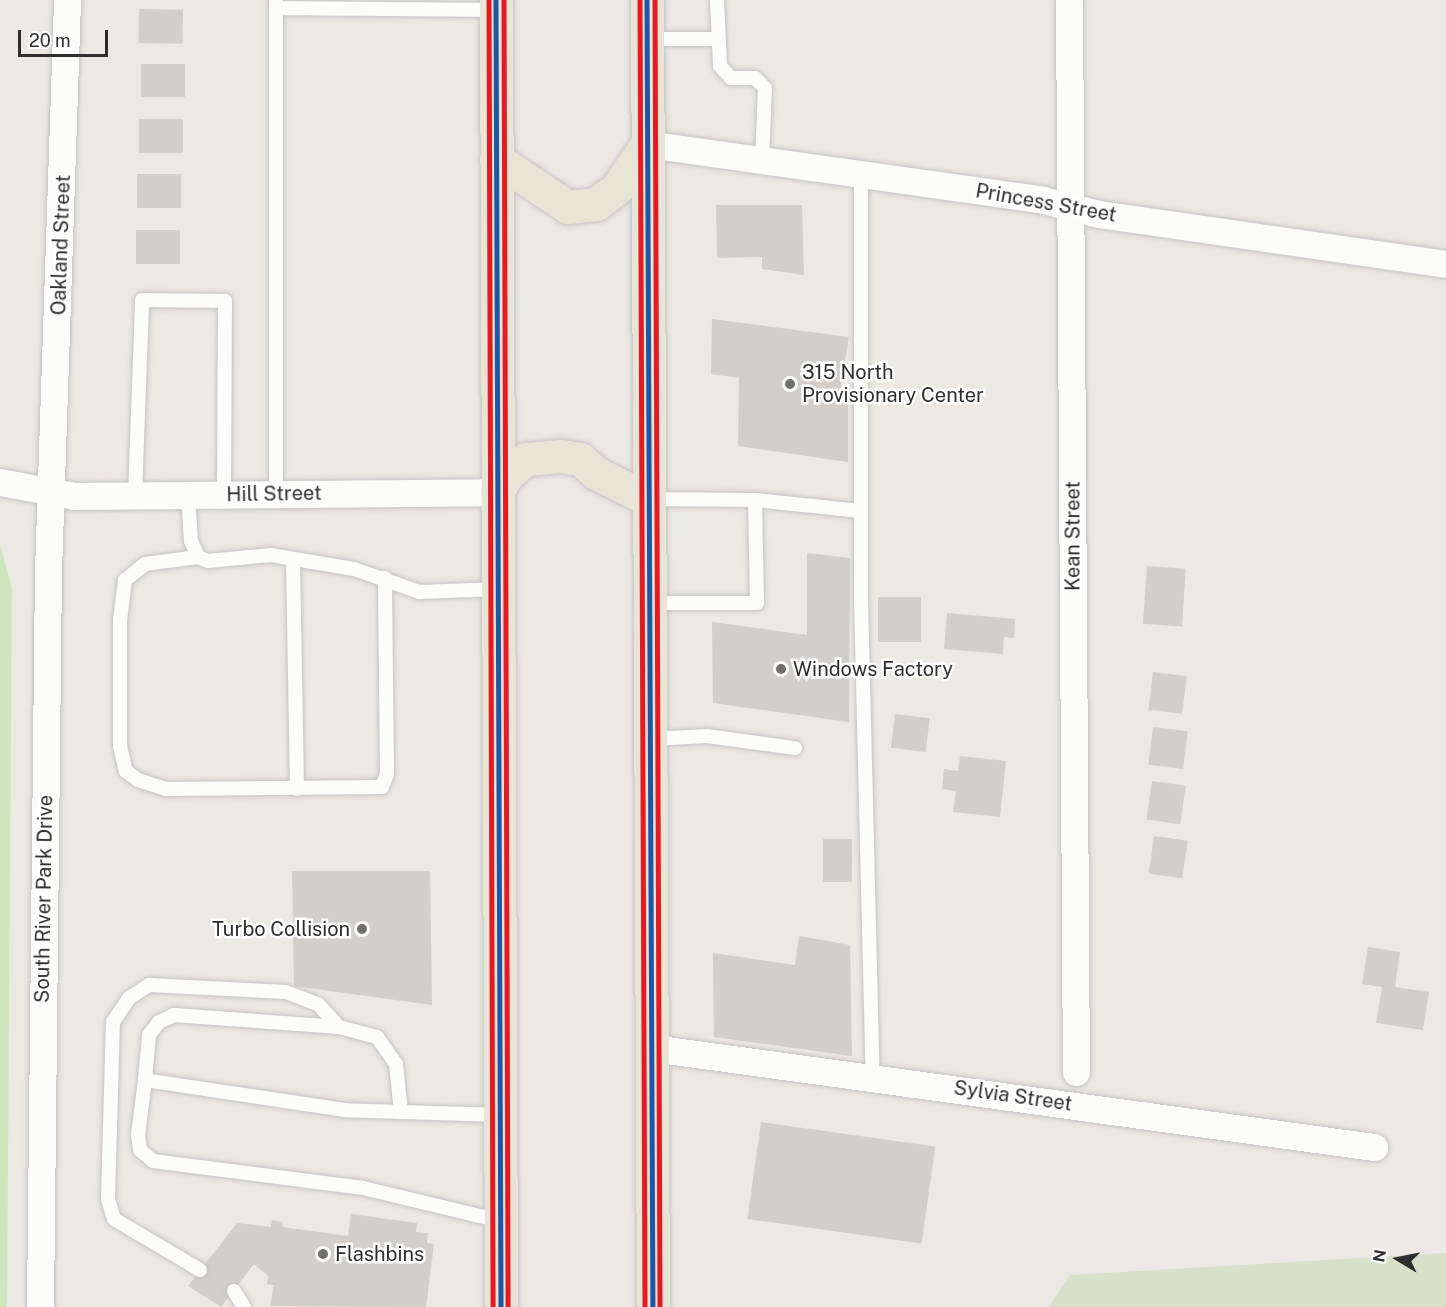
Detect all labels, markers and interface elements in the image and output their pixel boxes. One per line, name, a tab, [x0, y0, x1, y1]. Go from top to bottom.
scale bar	[21, 18, 111, 56]
text: 20 m	[29, 30, 71, 51]
street label: Oakland Street	[47, 174, 75, 316]
street label: Princess Street	[974, 179, 1118, 227]
place label: 315 North Provisionary Center	[802, 360, 984, 407]
marker: 315 North Provisionary Center	[783, 377, 797, 391]
street label: Hill Street	[226, 481, 322, 507]
street label: Kean Street	[1061, 481, 1085, 591]
place label: Windows Factory	[793, 657, 953, 681]
marker: Windows Factory	[774, 662, 788, 676]
street label: South River Park Drive	[30, 795, 58, 1003]
place label: Turbo Collision	[212, 917, 350, 941]
marker: Turbo Collision	[355, 922, 369, 936]
street label: Sylvia Street	[952, 1076, 1074, 1116]
north arrow	[1368, 1229, 1428, 1289]
place label: Flashbins	[335, 1242, 424, 1266]
marker: Flashbins	[316, 1247, 330, 1261]
text: N	[1369, 1248, 1390, 1264]

